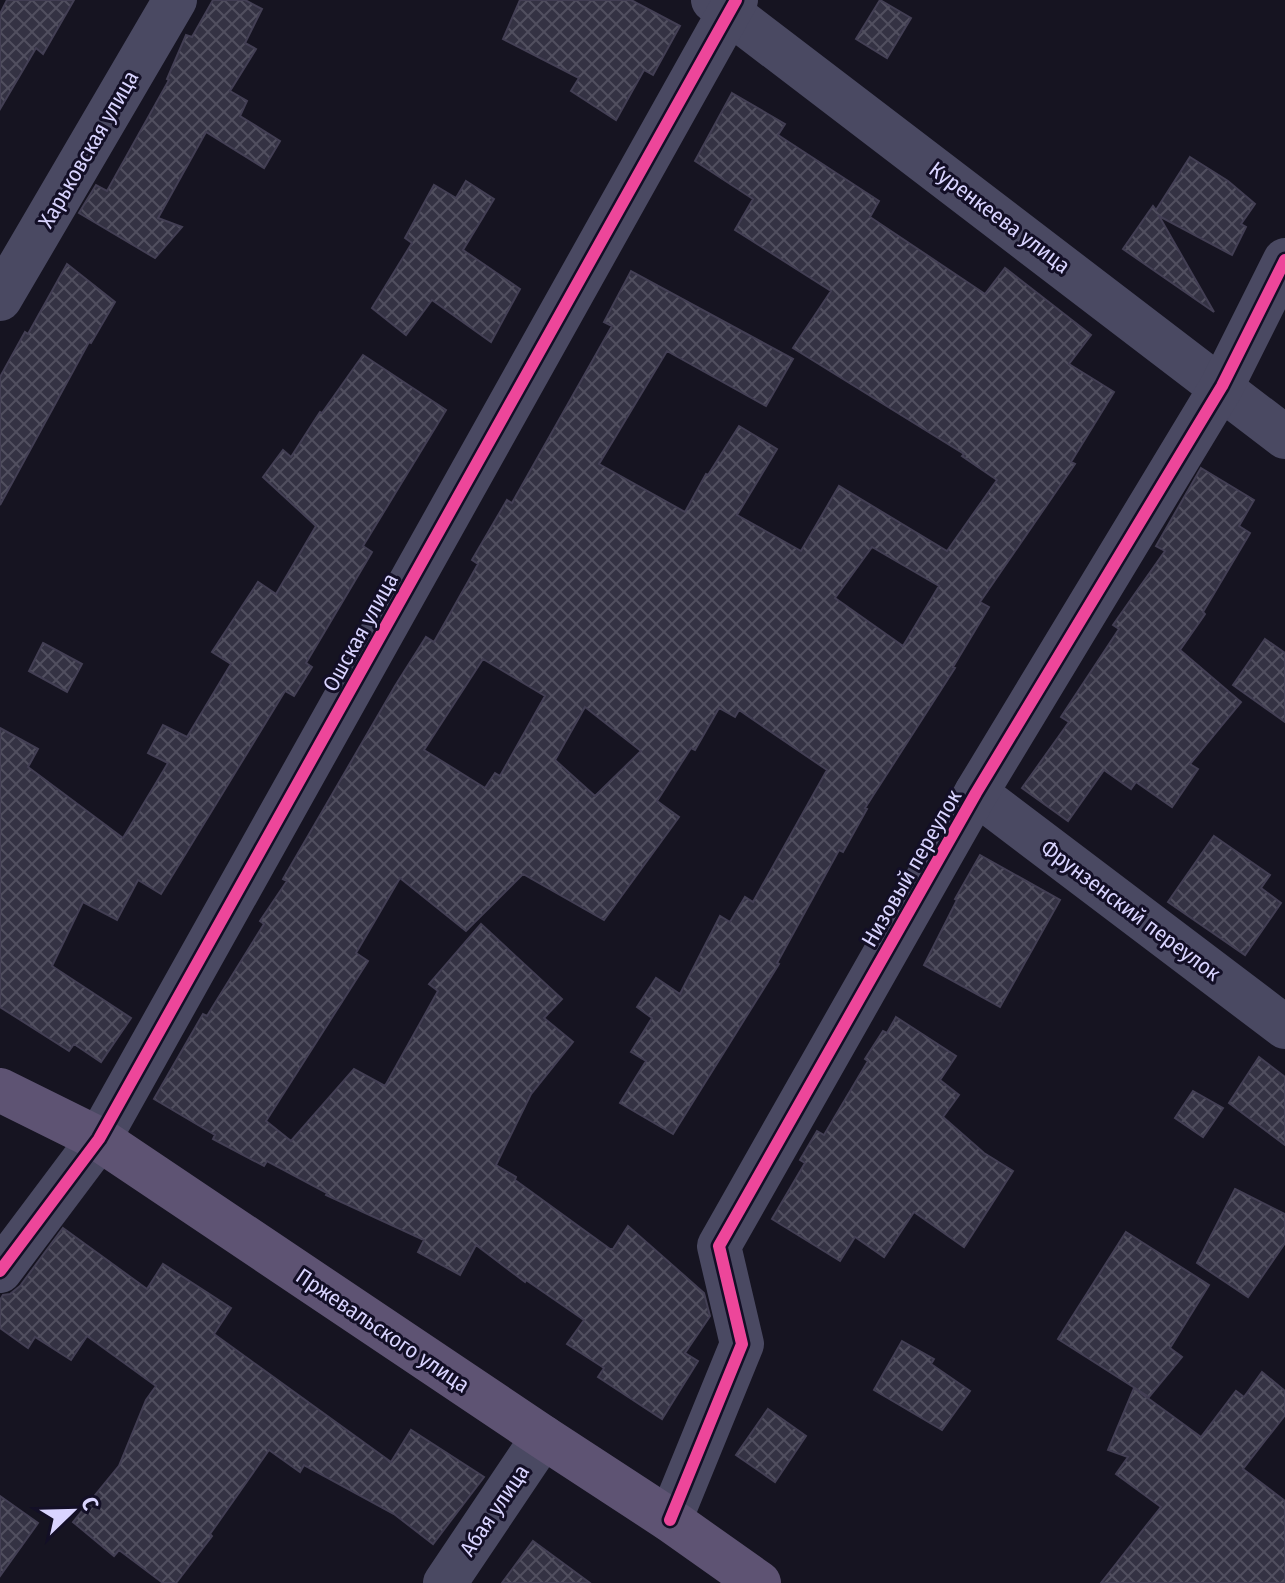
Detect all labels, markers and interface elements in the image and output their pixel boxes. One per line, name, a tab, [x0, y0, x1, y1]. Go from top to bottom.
street label: Харьковская улица	[32, 66, 144, 233]
street label: Куренкеева улица	[924, 156, 1075, 279]
street label: Ошская улица	[317, 568, 404, 696]
street label: Низовый переулок	[856, 784, 968, 952]
street label: Фрунзенский переулок	[1036, 834, 1226, 987]
street label: Пржевальского улица	[291, 1262, 475, 1399]
street label: Абая улица	[454, 1459, 535, 1561]
north arrow	[32, 1471, 112, 1551]
text: С	[75, 1493, 105, 1514]

